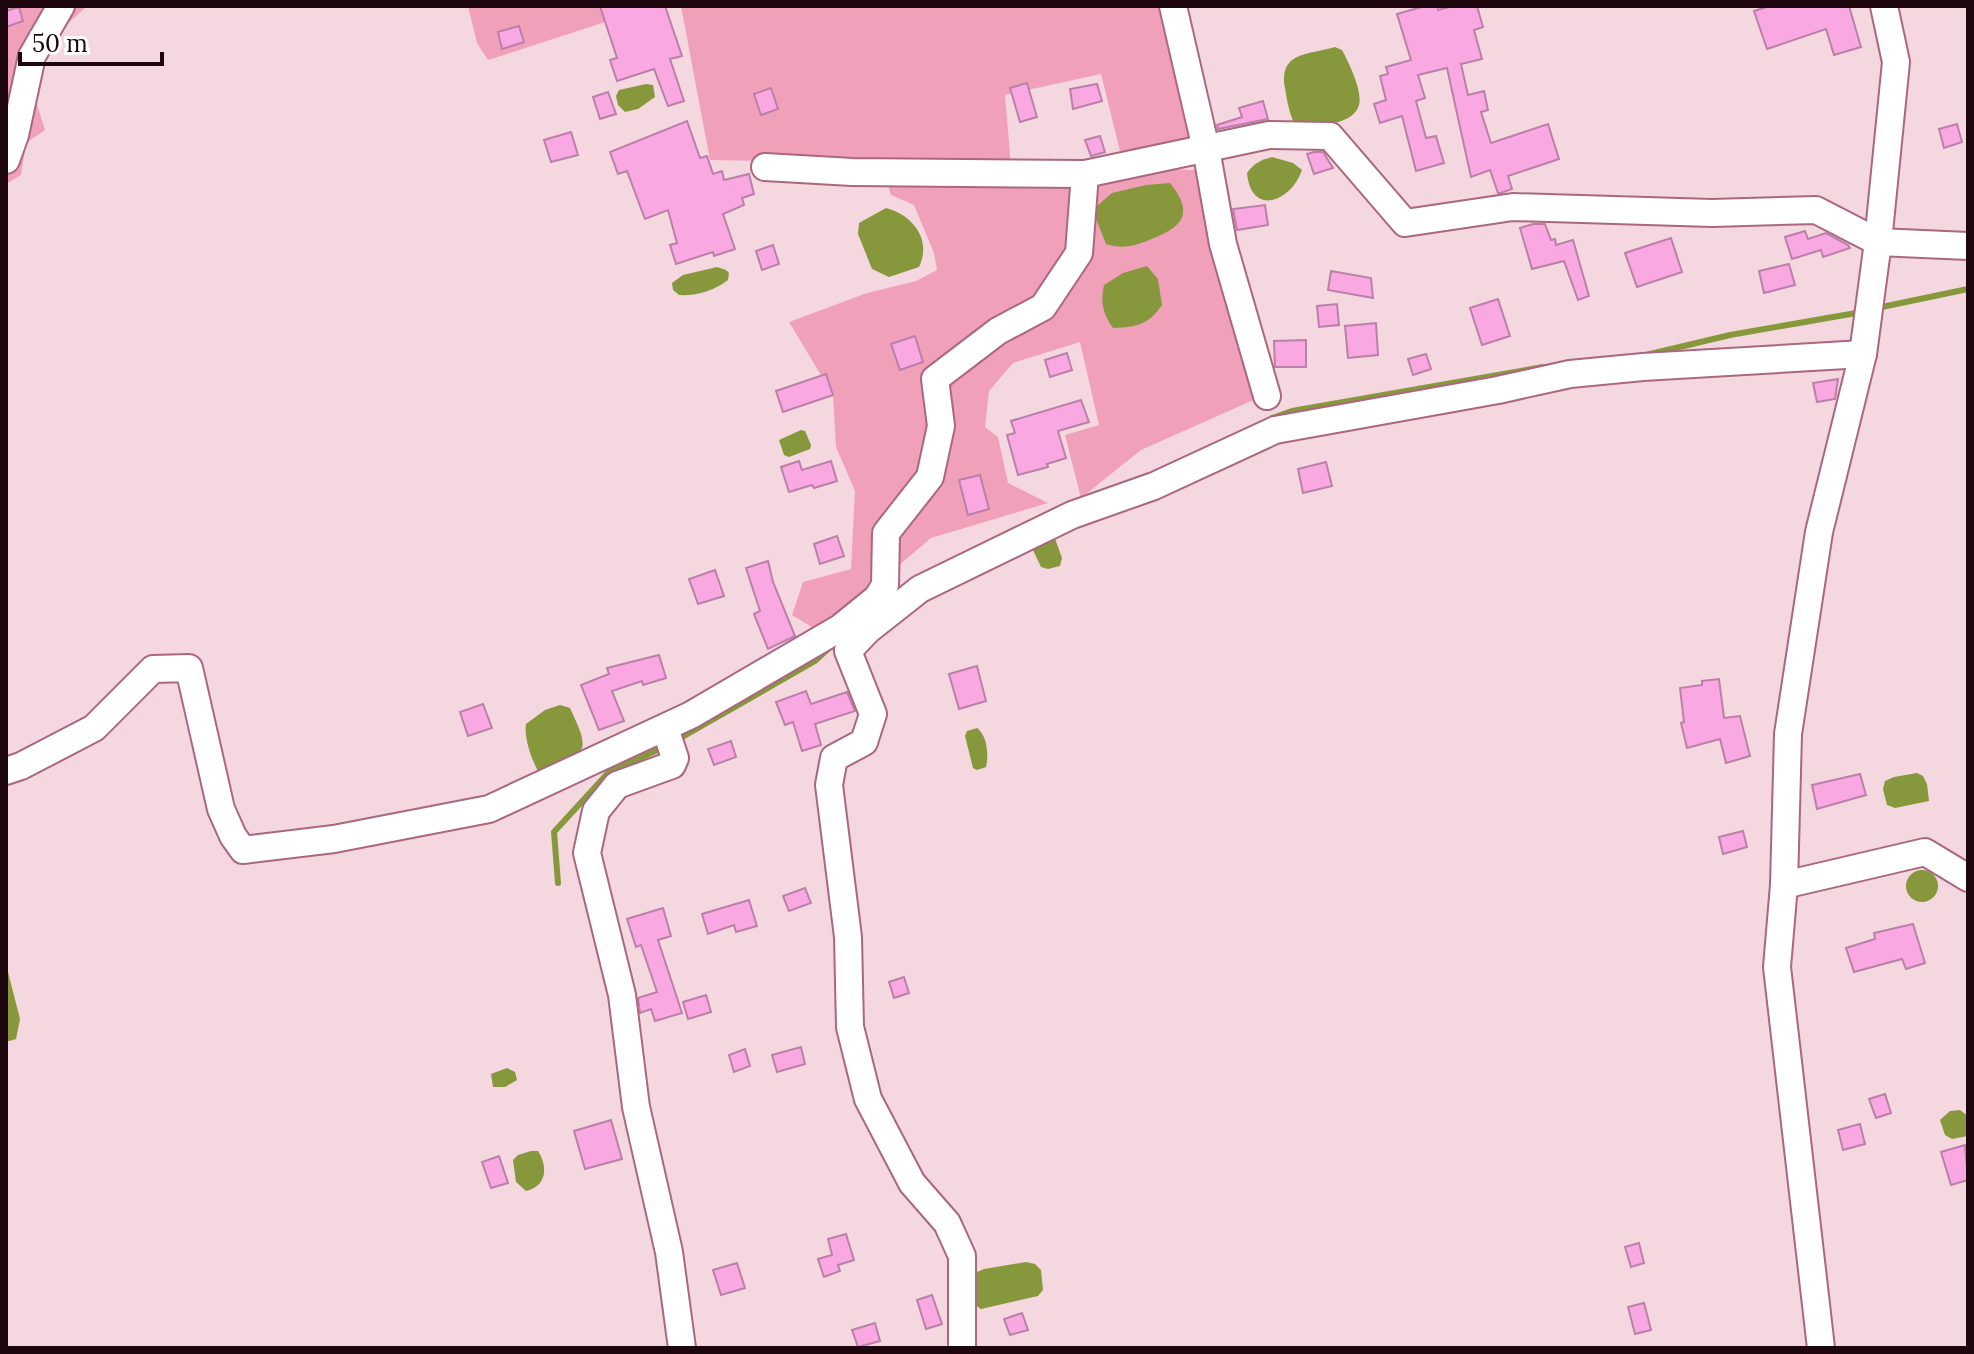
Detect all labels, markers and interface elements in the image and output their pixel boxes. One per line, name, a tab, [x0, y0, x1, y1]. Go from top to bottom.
scale bar	[20, 16, 162, 66]
text: 50 m	[32, 28, 88, 59]

